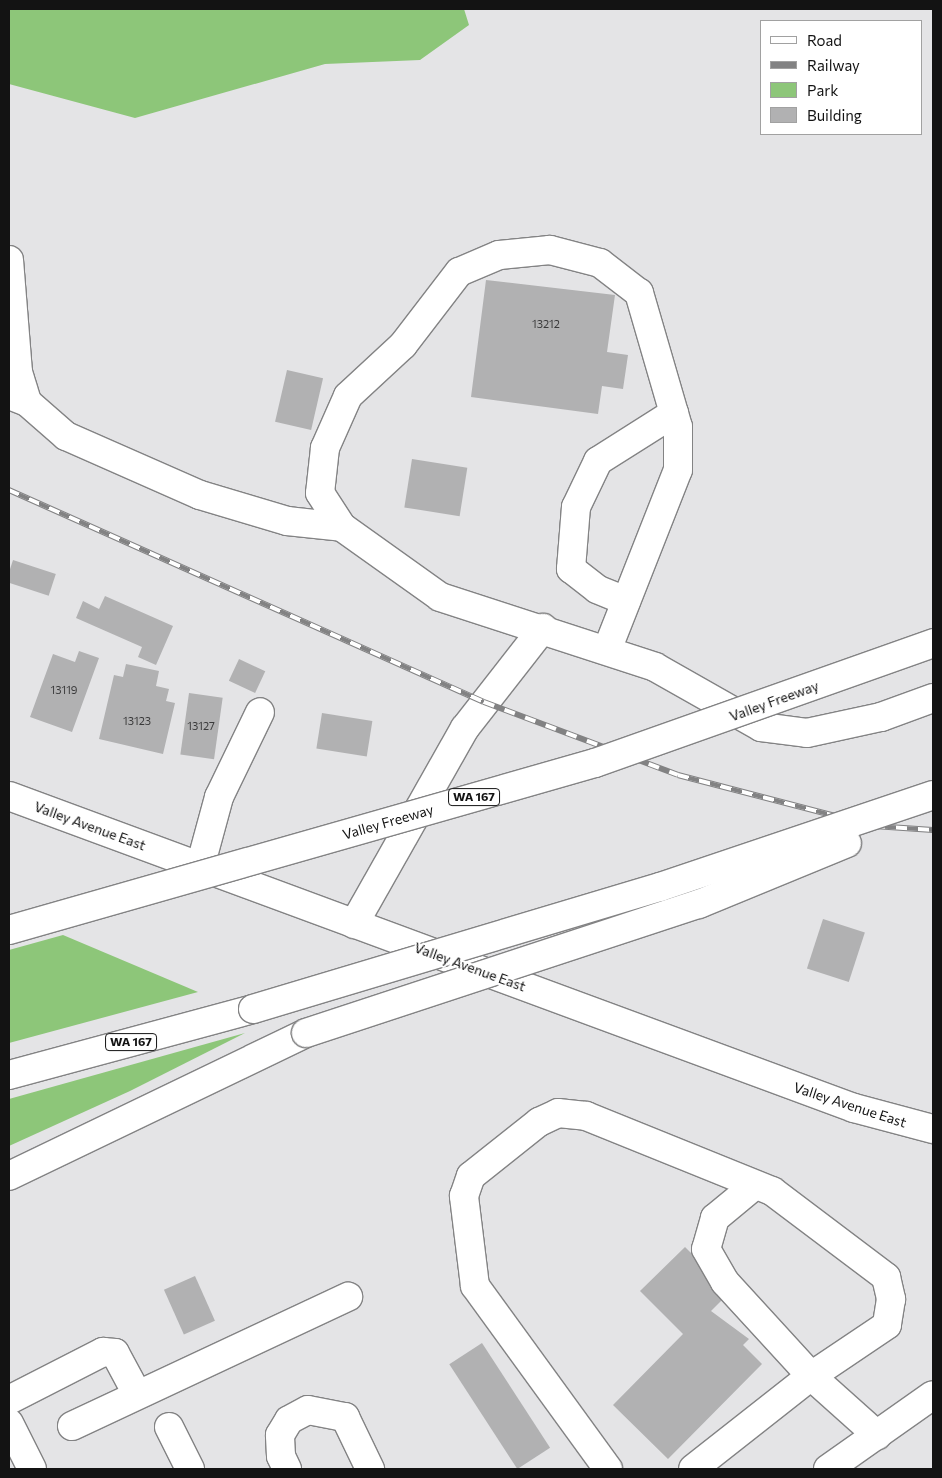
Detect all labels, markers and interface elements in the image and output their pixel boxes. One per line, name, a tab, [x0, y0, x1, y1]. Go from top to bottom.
legend	[760, 20, 922, 135]
text: Road	[807, 31, 842, 49]
text: Railway	[807, 56, 860, 74]
text: Park	[807, 81, 838, 99]
text: Building	[807, 106, 862, 124]
house number: 13212	[532, 317, 560, 331]
street label: Valley Freeway	[727, 677, 821, 725]
house number: 13119	[50, 683, 78, 697]
house number: 13123	[123, 714, 151, 728]
house number: 13127	[187, 719, 215, 733]
road number: WA 167	[448, 788, 500, 806]
street label: Valley Avenue East	[32, 798, 148, 854]
street label: Valley Freeway	[341, 801, 435, 843]
street label: Valley Avenue East	[412, 939, 528, 995]
road number: WA 167	[105, 1032, 157, 1052]
street label: Valley Avenue East	[792, 1079, 908, 1131]

